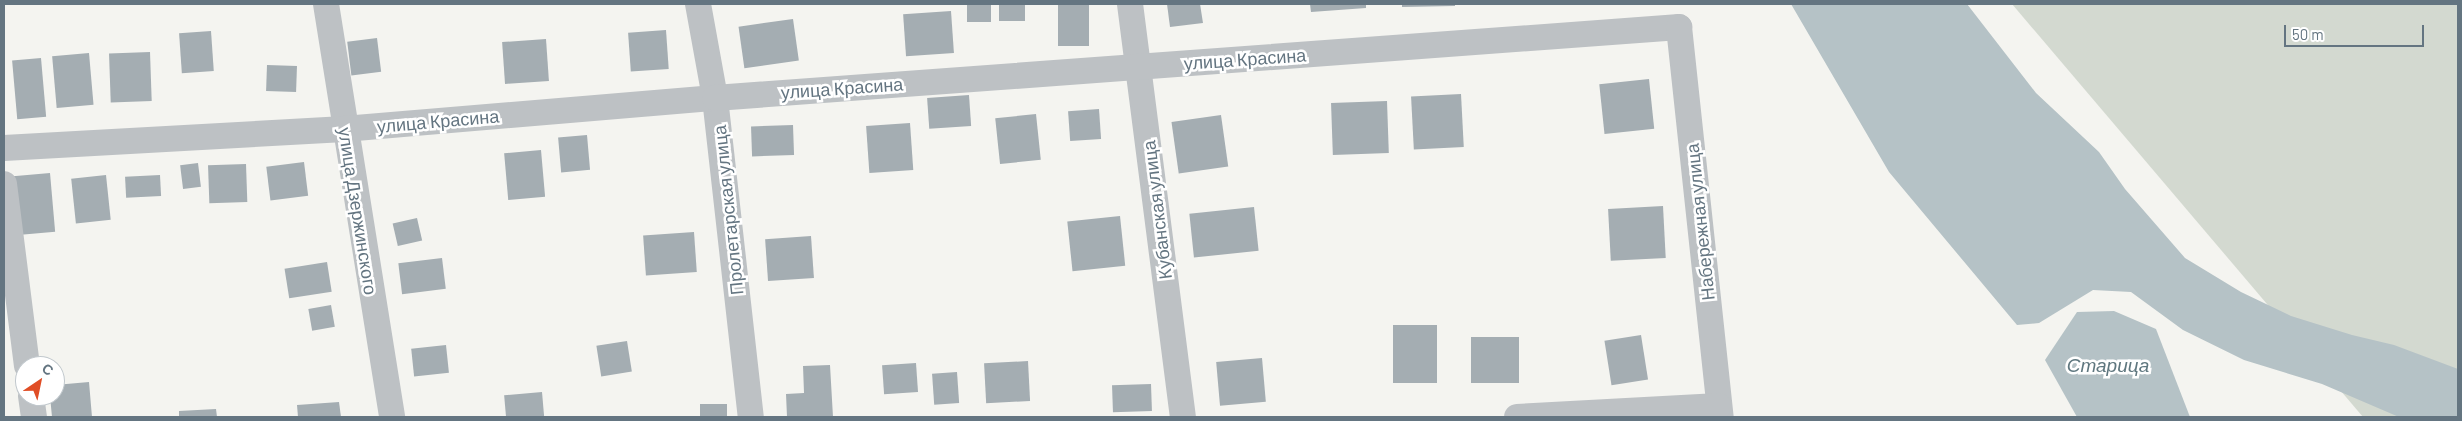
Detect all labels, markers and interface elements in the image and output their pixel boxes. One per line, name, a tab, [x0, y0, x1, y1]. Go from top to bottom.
scale bar	[2287, 15, 2427, 47]
text: 50 m	[2292, 25, 2324, 43]
street label: улица Красина	[1183, 44, 1307, 74]
street label: улица Красина	[780, 73, 904, 103]
street label: улица Красина	[376, 105, 500, 137]
street label: Пролетарская улица	[708, 124, 748, 296]
street label: улица Дзержинского	[334, 126, 382, 296]
street label: Кубанская улица	[1138, 139, 1176, 281]
street label: Набережная улица	[1681, 142, 1719, 302]
water label: Старица	[2067, 354, 2149, 376]
north arrow	[15, 356, 65, 406]
text: С	[39, 359, 57, 379]

